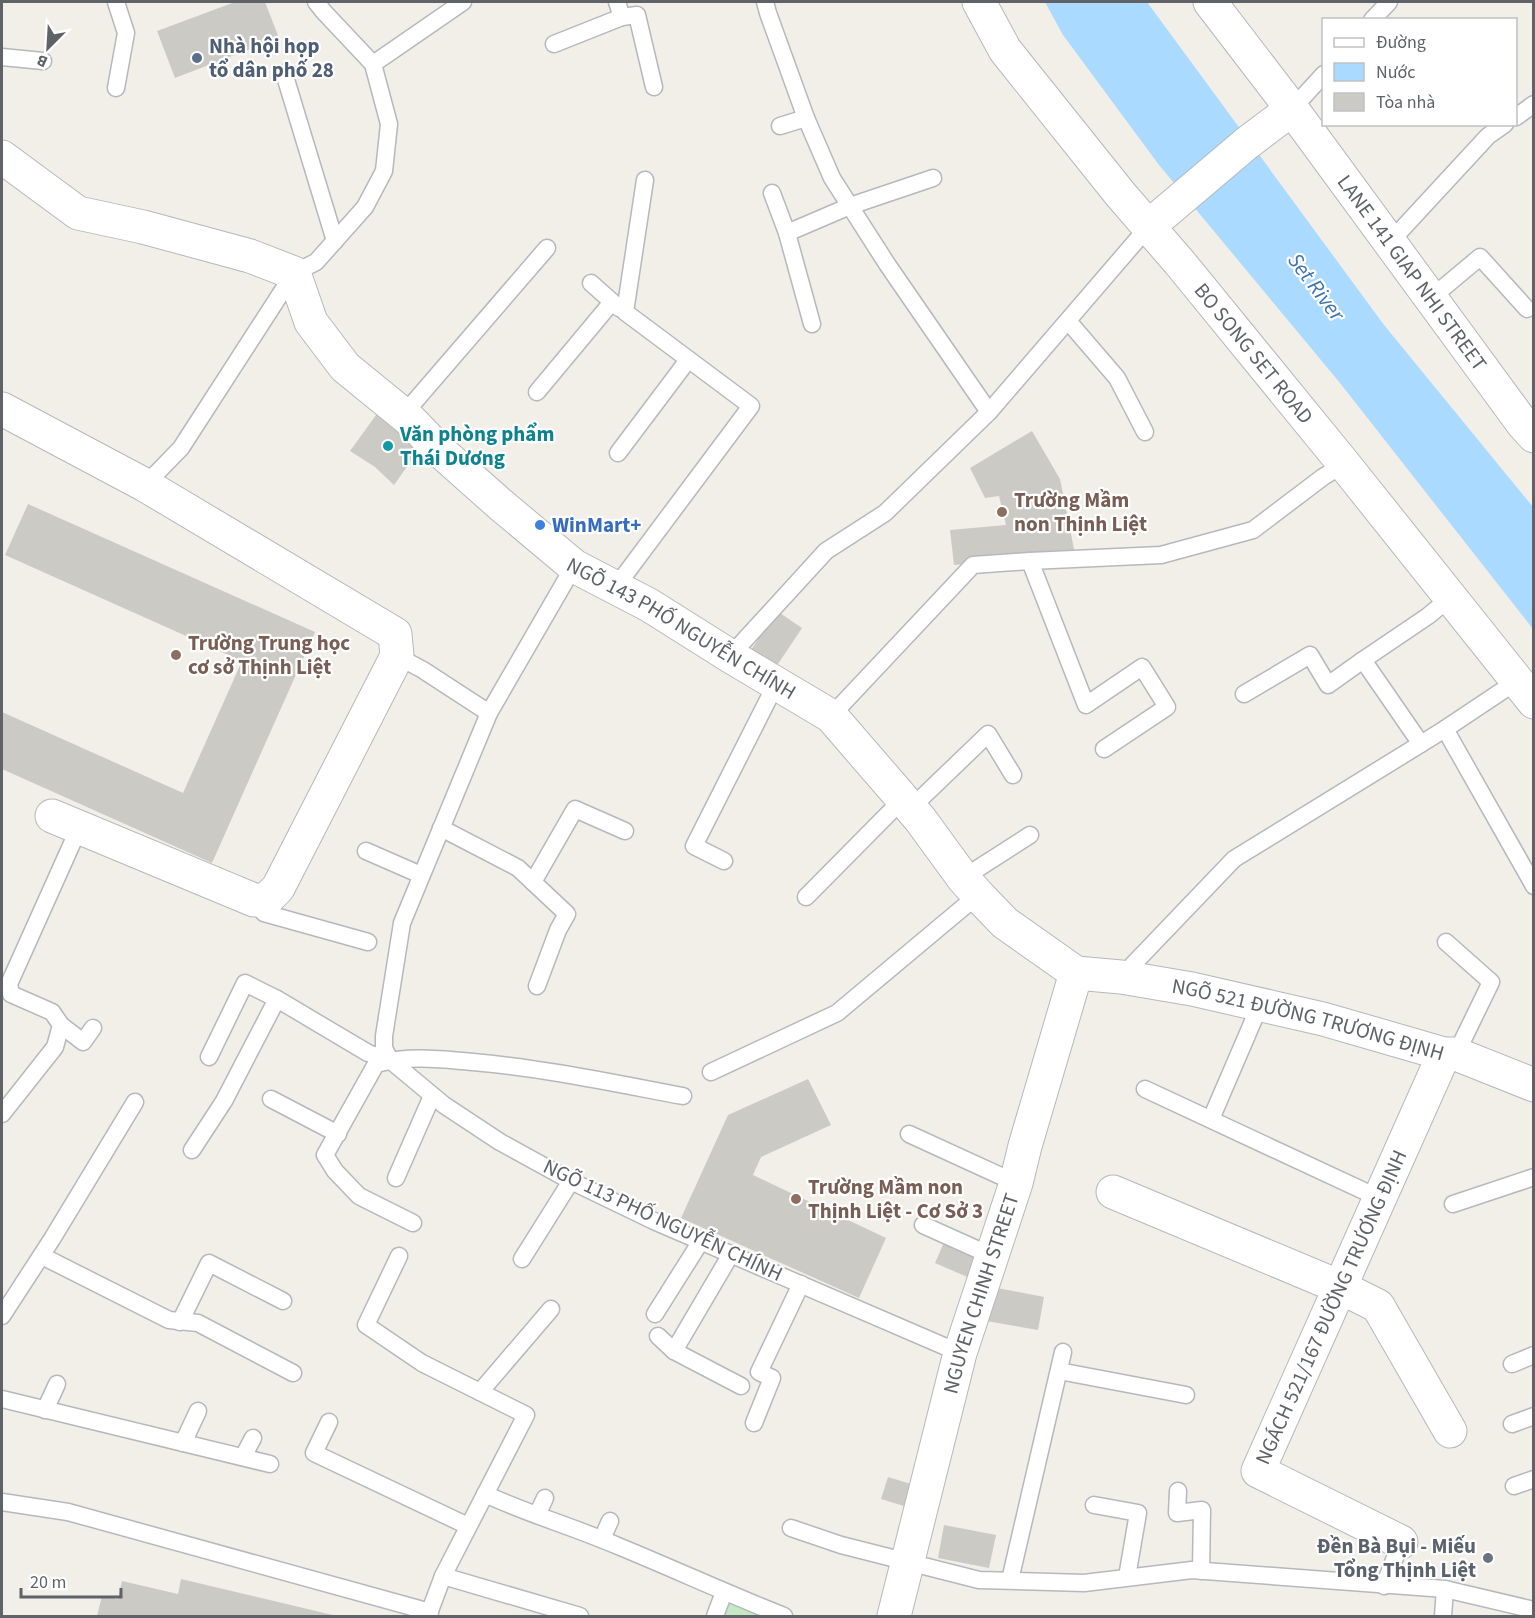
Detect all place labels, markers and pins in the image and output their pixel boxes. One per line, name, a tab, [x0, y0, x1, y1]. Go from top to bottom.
place label: Nhà hội họp tổ dân phố 28	[209, 31, 334, 85]
marker: Nhà hội họp tổ dân phố 28	[190, 51, 204, 65]
place label: Văn phòng phẩm Thái Dương	[399, 419, 554, 473]
marker: Văn phòng phẩm Thái Dương	[381, 439, 395, 453]
place label: Trường Mầm non Thịnh Liệt	[1014, 485, 1147, 539]
marker: Trường Mầm non Thịnh Liệt	[995, 505, 1009, 519]
place label: WinMart+	[552, 510, 641, 540]
marker: WinMart+	[533, 518, 547, 532]
place label: Trường Trung học cơ sở Thịnh Liệt	[188, 628, 350, 682]
marker: Trường Trung học cơ sở Thịnh Liệt	[169, 648, 183, 662]
place label: Trường Mầm non Thịnh Liệt - Cơ Sở 3	[808, 1172, 983, 1226]
marker: Trường Mầm non Thịnh Liệt - Cơ Sở 3	[789, 1192, 803, 1206]
place label: Đền Bà Bụi - Miếu Tổng Thịnh Liệt	[1317, 1531, 1476, 1585]
marker: Đền Bà Bụi - Miếu Tổng Thịnh Liệt	[1481, 1551, 1495, 1565]

